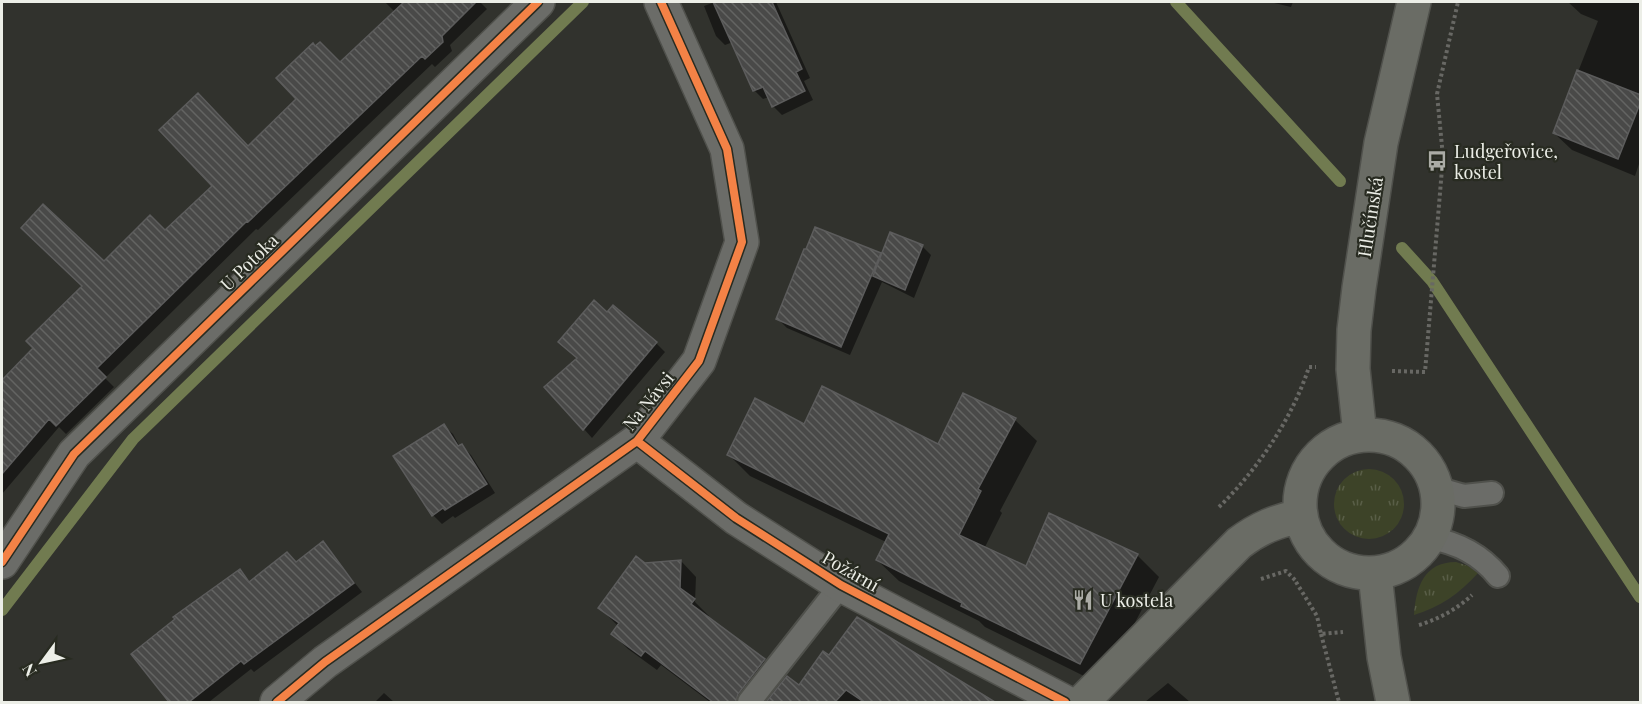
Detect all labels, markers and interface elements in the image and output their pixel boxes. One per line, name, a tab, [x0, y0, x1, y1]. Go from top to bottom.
place label: Ludgeřovice, kostel	[1454, 139, 1558, 184]
bus stop icon: Ludgeřovice, kostel	[1425, 149, 1449, 173]
street label: Hlučínská	[1352, 175, 1388, 259]
street label: U Potoka	[215, 228, 283, 296]
street label: Na Návsi	[617, 367, 679, 435]
street label: Požární	[818, 545, 884, 597]
restaurant icon: U kostela	[1071, 588, 1095, 612]
place label: U kostela	[1100, 588, 1173, 612]
north arrow	[12, 632, 72, 692]
text: N	[17, 660, 41, 681]

